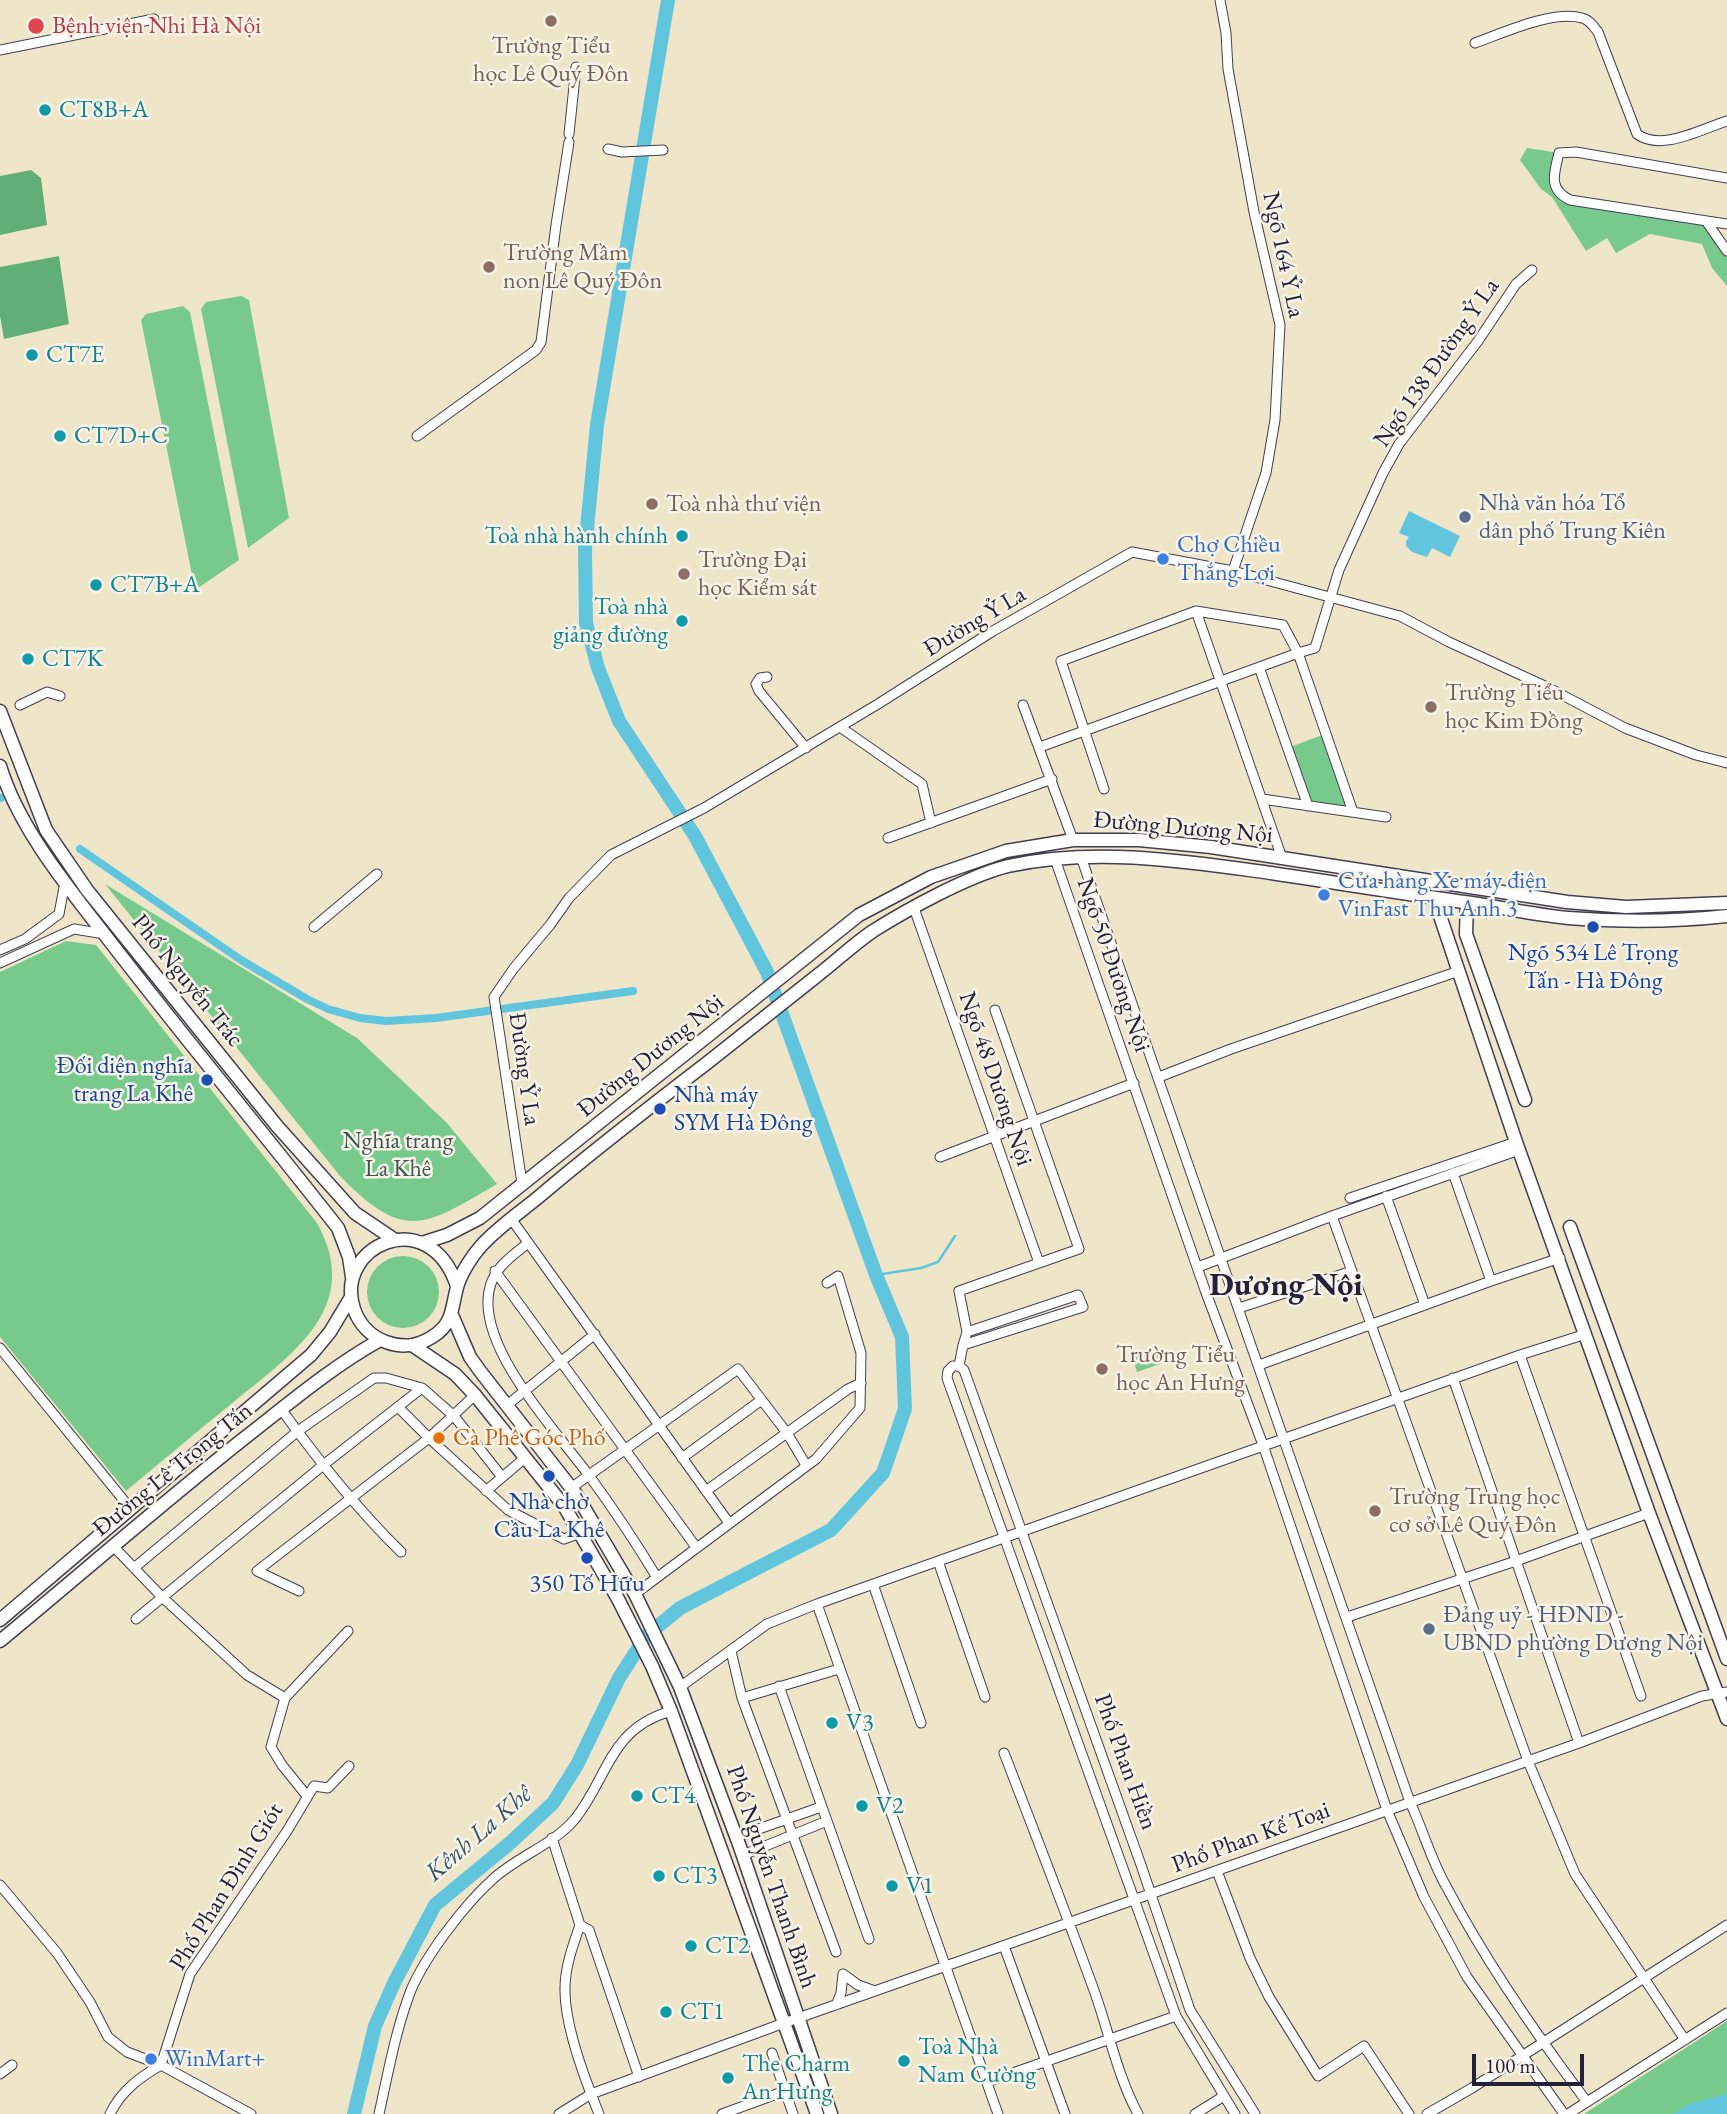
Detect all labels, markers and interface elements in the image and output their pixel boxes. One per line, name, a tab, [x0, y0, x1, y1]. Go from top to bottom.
place label: Bệnh viện Nhi Hà Nội	[52, 12, 261, 40]
marker: Trường Tiểu học Lê Quý Đôn	[543, 13, 559, 29]
marker: Bệnh viện Nhi Hà Nội	[26, 16, 46, 36]
place label: Trường Tiểu học Lê Quý Đôn	[473, 32, 629, 88]
place label: CT8B+A	[59, 96, 148, 124]
marker: CT8B+A	[37, 102, 53, 118]
street label: Ngõ 164 Ỷ La	[1256, 190, 1310, 320]
place label: Trường Mầm non Lê Quý Đôn	[503, 239, 662, 295]
marker: Trường Mầm non Lê Quý Đôn	[481, 259, 497, 275]
street label: Ngõ 138 Đường Ỷ La	[1368, 273, 1506, 453]
place label: CT7E	[46, 341, 104, 369]
marker: CT7E	[24, 347, 40, 363]
place label: CT7D+C	[74, 422, 168, 450]
marker: CT7D+C	[52, 428, 68, 444]
place label: Nhà văn hóa Tổ dân phố Trung Kiên	[1479, 489, 1666, 545]
place label: Toà nhà thư viện	[666, 490, 821, 518]
marker: Toà nhà thư viện	[644, 496, 660, 512]
marker: Nhà văn hóa Tổ dân phố Trung Kiên	[1457, 509, 1473, 525]
place label: Toà nhà hành chính	[484, 522, 668, 550]
marker: Toà nhà hành chính	[674, 528, 690, 544]
place label: Chợ Chiều Thắng Lợi	[1177, 531, 1281, 587]
place label: Trường Đại học Kiểm sát	[698, 546, 817, 602]
marker: Chợ Chiều Thắng Lợi	[1155, 551, 1171, 567]
marker: Trường Đại học Kiểm sát	[676, 566, 692, 582]
place label: CT7B+A	[110, 571, 199, 599]
marker: CT7B+A	[88, 577, 104, 593]
street label: Đường Ỷ La	[919, 580, 1031, 664]
place label: Toà nhà giảng đường	[553, 593, 668, 649]
marker: Toà nhà giảng đường	[674, 613, 690, 629]
place label: CT7K	[42, 645, 103, 673]
marker: CT7K	[20, 651, 36, 667]
place label: Trường Tiểu học Kim Đồng	[1445, 679, 1583, 735]
marker: Trường Tiểu học Kim Đồng	[1423, 699, 1439, 715]
street label: Đường Dương Nội	[1092, 806, 1274, 850]
place label: Cửa hàng Xe máy điện VinFast Thu Anh 3	[1338, 867, 1547, 923]
street label: Ngõ 50 Dương Nội	[1070, 874, 1156, 1056]
marker: Cửa hàng Xe máy điện VinFast Thu Anh 3	[1316, 887, 1332, 903]
street label: Phố Nguyễn Trác	[125, 909, 249, 1053]
marker: Ngõ 534 Lê Trọng Tấn - Hà Đông	[1585, 919, 1601, 935]
place label: Ngõ 534 Lê Trọng Tấn - Hà Đông	[1508, 939, 1678, 995]
street label: Đường Dương Nội	[572, 988, 730, 1124]
street label: Ngõ 48 Dương Nội	[952, 988, 1038, 1170]
street label: Đường Ỷ La	[502, 1011, 546, 1127]
place label: Đối diện nghĩa trang La Khê	[57, 1052, 193, 1108]
marker: Đối diện nghĩa trang La Khê	[199, 1072, 215, 1088]
place label: Nhà máy SYM Hà Đông	[674, 1081, 812, 1137]
marker: Nhà máy SYM Hà Đông	[652, 1101, 668, 1117]
park label: Nghĩa trang La Khê	[343, 1127, 453, 1183]
district label: Dương Nội	[1209, 1267, 1363, 1305]
place label: Trường Tiểu học An Hưng	[1116, 1341, 1245, 1397]
marker: Trường Tiểu học An Hưng	[1094, 1361, 1110, 1377]
street label: Đường Lê Trọng Tấn	[87, 1397, 259, 1543]
place label: Cà Phê Góc Phố	[453, 1424, 606, 1452]
marker: Cà Phê Góc Phố	[431, 1430, 447, 1446]
marker: Nhà chờ Cầu La Khê	[541, 1468, 557, 1484]
place label: Trường Trung học cơ sở Lê Quý Đôn	[1389, 1483, 1560, 1539]
place label: Nhà chờ Cầu La Khê	[494, 1488, 604, 1544]
marker: Trường Trung học cơ sở Lê Quý Đôn	[1367, 1503, 1383, 1519]
marker: 350 Tố Hữu	[579, 1550, 595, 1566]
place label: 350 Tố Hữu	[529, 1570, 645, 1598]
place label: Đảng uỷ - HĐND - UBND phường Dương Nội	[1443, 1601, 1703, 1657]
marker: Đảng uỷ - HĐND - UBND phường Dương Nội	[1421, 1621, 1437, 1637]
street label: Phố Phan Hiền	[1087, 1690, 1163, 1834]
place label: V3	[846, 1709, 874, 1737]
marker: V3	[824, 1715, 840, 1731]
street label: Phố Nguyễn Thanh Bình	[719, 1762, 823, 1992]
water label: Kênh La Khê	[419, 1779, 539, 1889]
place label: CT4	[651, 1782, 696, 1810]
marker: CT4	[629, 1788, 645, 1804]
place label: V2	[876, 1792, 904, 1820]
street label: Phố Phan Kế Toại	[1168, 1796, 1334, 1880]
street label: Phố Phan Đình Giót	[164, 1798, 290, 1976]
marker: V2	[854, 1798, 870, 1814]
place label: CT3	[673, 1862, 718, 1890]
marker: CT3	[651, 1868, 667, 1884]
place label: V1	[906, 1872, 934, 1900]
marker: V1	[884, 1878, 900, 1894]
place label: CT2	[705, 1932, 750, 1960]
marker: CT2	[683, 1938, 699, 1954]
place label: CT1	[680, 1998, 725, 2026]
marker: CT1	[658, 2004, 674, 2020]
place label: Toà Nhà Nam Cường	[918, 2033, 1036, 2089]
scale bar	[1475, 2040, 1587, 2084]
place label: WinMart+	[165, 2045, 265, 2073]
place label: The Charm An Hưng	[742, 2050, 850, 2106]
marker: WinMart+	[143, 2051, 159, 2067]
text: 100 m	[1485, 2052, 1536, 2079]
marker: Toà Nhà Nam Cường	[896, 2053, 912, 2069]
marker: The Charm An Hưng	[720, 2070, 736, 2086]

